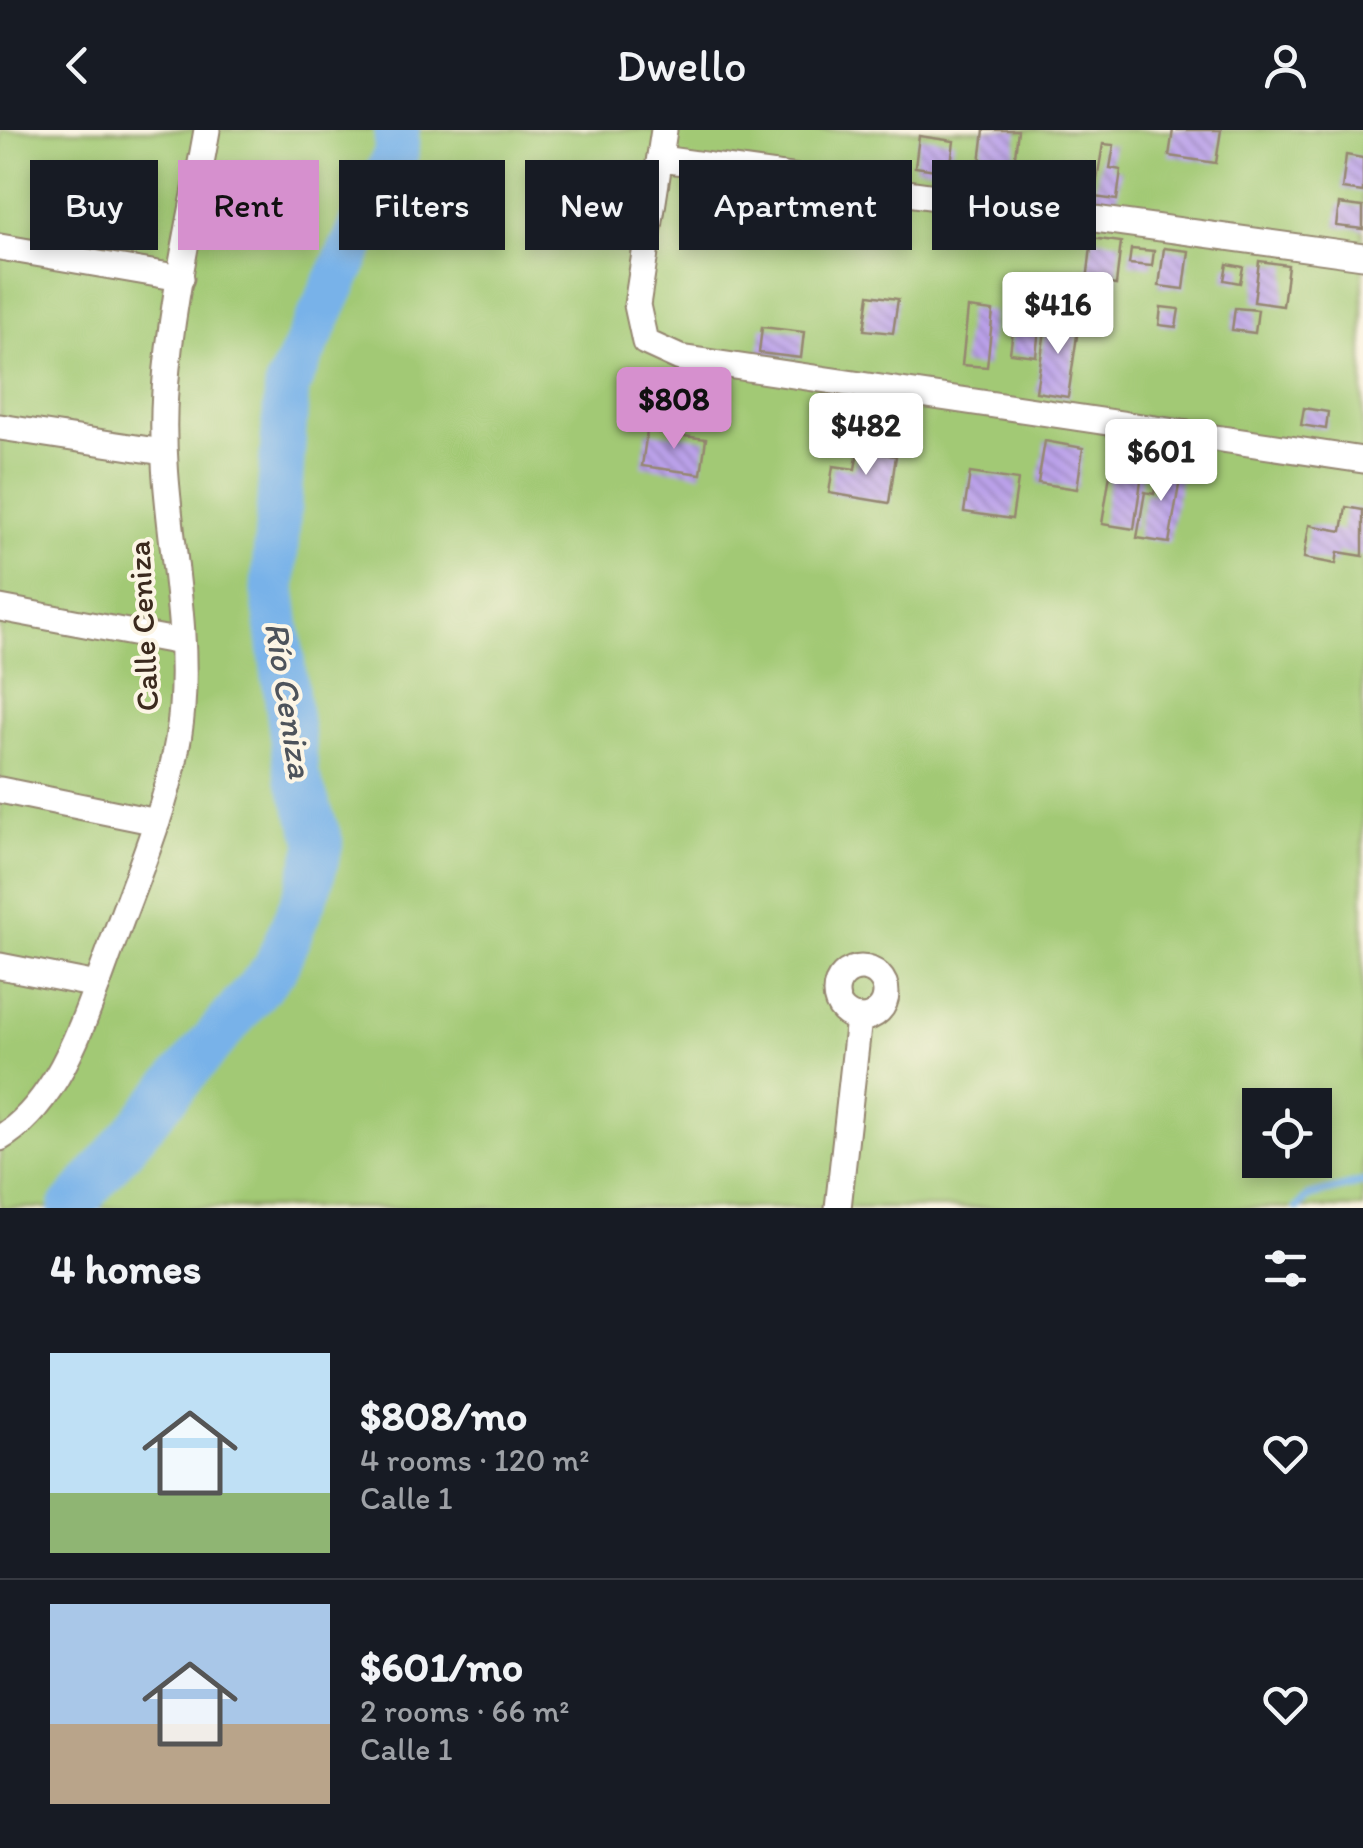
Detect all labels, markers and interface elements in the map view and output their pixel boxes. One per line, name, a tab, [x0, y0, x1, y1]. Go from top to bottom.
icon: back	[50, 38, 105, 93]
text: Dwello	[616, 38, 747, 92]
icon: person	[1258, 38, 1313, 93]
chip: Buy	[30, 160, 158, 250]
chip: Rent	[178, 160, 319, 250]
chip: Filters	[339, 160, 505, 250]
chip: New	[525, 160, 659, 250]
chip: Apartment	[679, 160, 912, 250]
chip: House	[932, 160, 1096, 250]
pin: $416	[999, 272, 1117, 357]
text: $416	[1024, 285, 1092, 323]
pin: $808	[615, 367, 733, 452]
text: $808	[638, 380, 710, 418]
pin: $482	[807, 393, 925, 478]
text: $482	[831, 406, 901, 444]
pin: $601	[1102, 419, 1220, 504]
text: $601	[1127, 432, 1195, 470]
street label: Calle Ceniza	[120, 540, 166, 712]
water label: Río Ceniza	[256, 619, 322, 782]
map controls	[1242, 1088, 1332, 1178]
button: locate	[1242, 1088, 1332, 1178]
icon: filters	[1258, 1241, 1313, 1296]
text: 4 homes	[50, 1243, 201, 1294]
text: $808/mo	[360, 1390, 528, 1441]
icon: home	[130, 1393, 250, 1513]
icon: heart	[1258, 1426, 1313, 1481]
text: 4 rooms · 120 m²	[360, 1441, 590, 1479]
text: Calle 1	[360, 1479, 453, 1517]
text: $601/mo	[360, 1641, 523, 1692]
icon: home	[130, 1644, 250, 1764]
icon: heart	[1258, 1677, 1313, 1732]
text: 2 rooms · 66 m²	[360, 1692, 570, 1730]
text: Calle 1	[360, 1730, 453, 1768]

